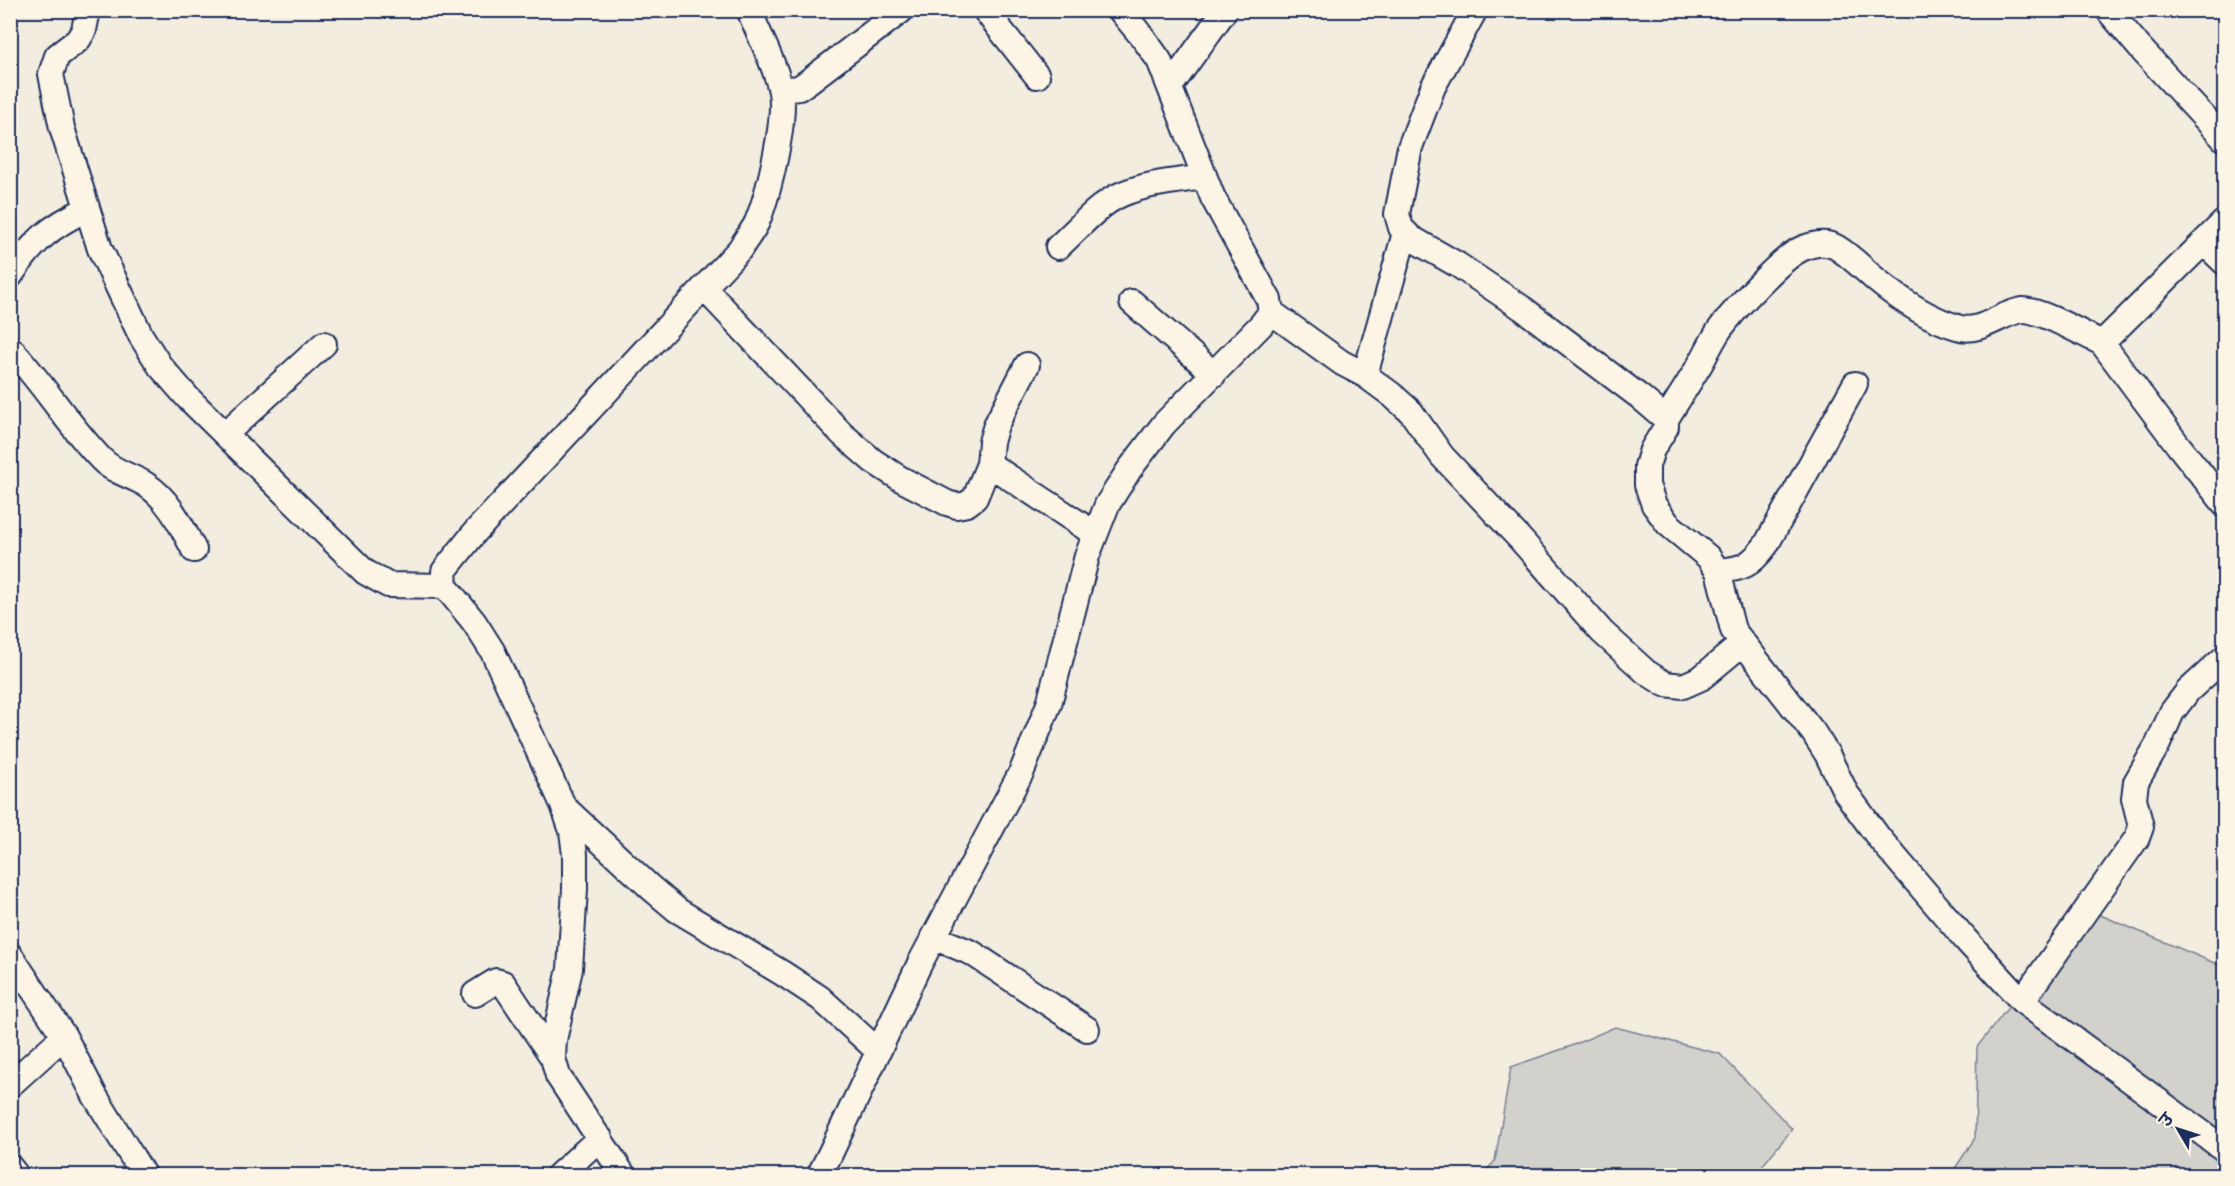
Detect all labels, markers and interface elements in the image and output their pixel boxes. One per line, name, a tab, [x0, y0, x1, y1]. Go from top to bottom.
north arrow	[2148, 1099, 2208, 1159]
text: उ	[2154, 1108, 2180, 1133]

